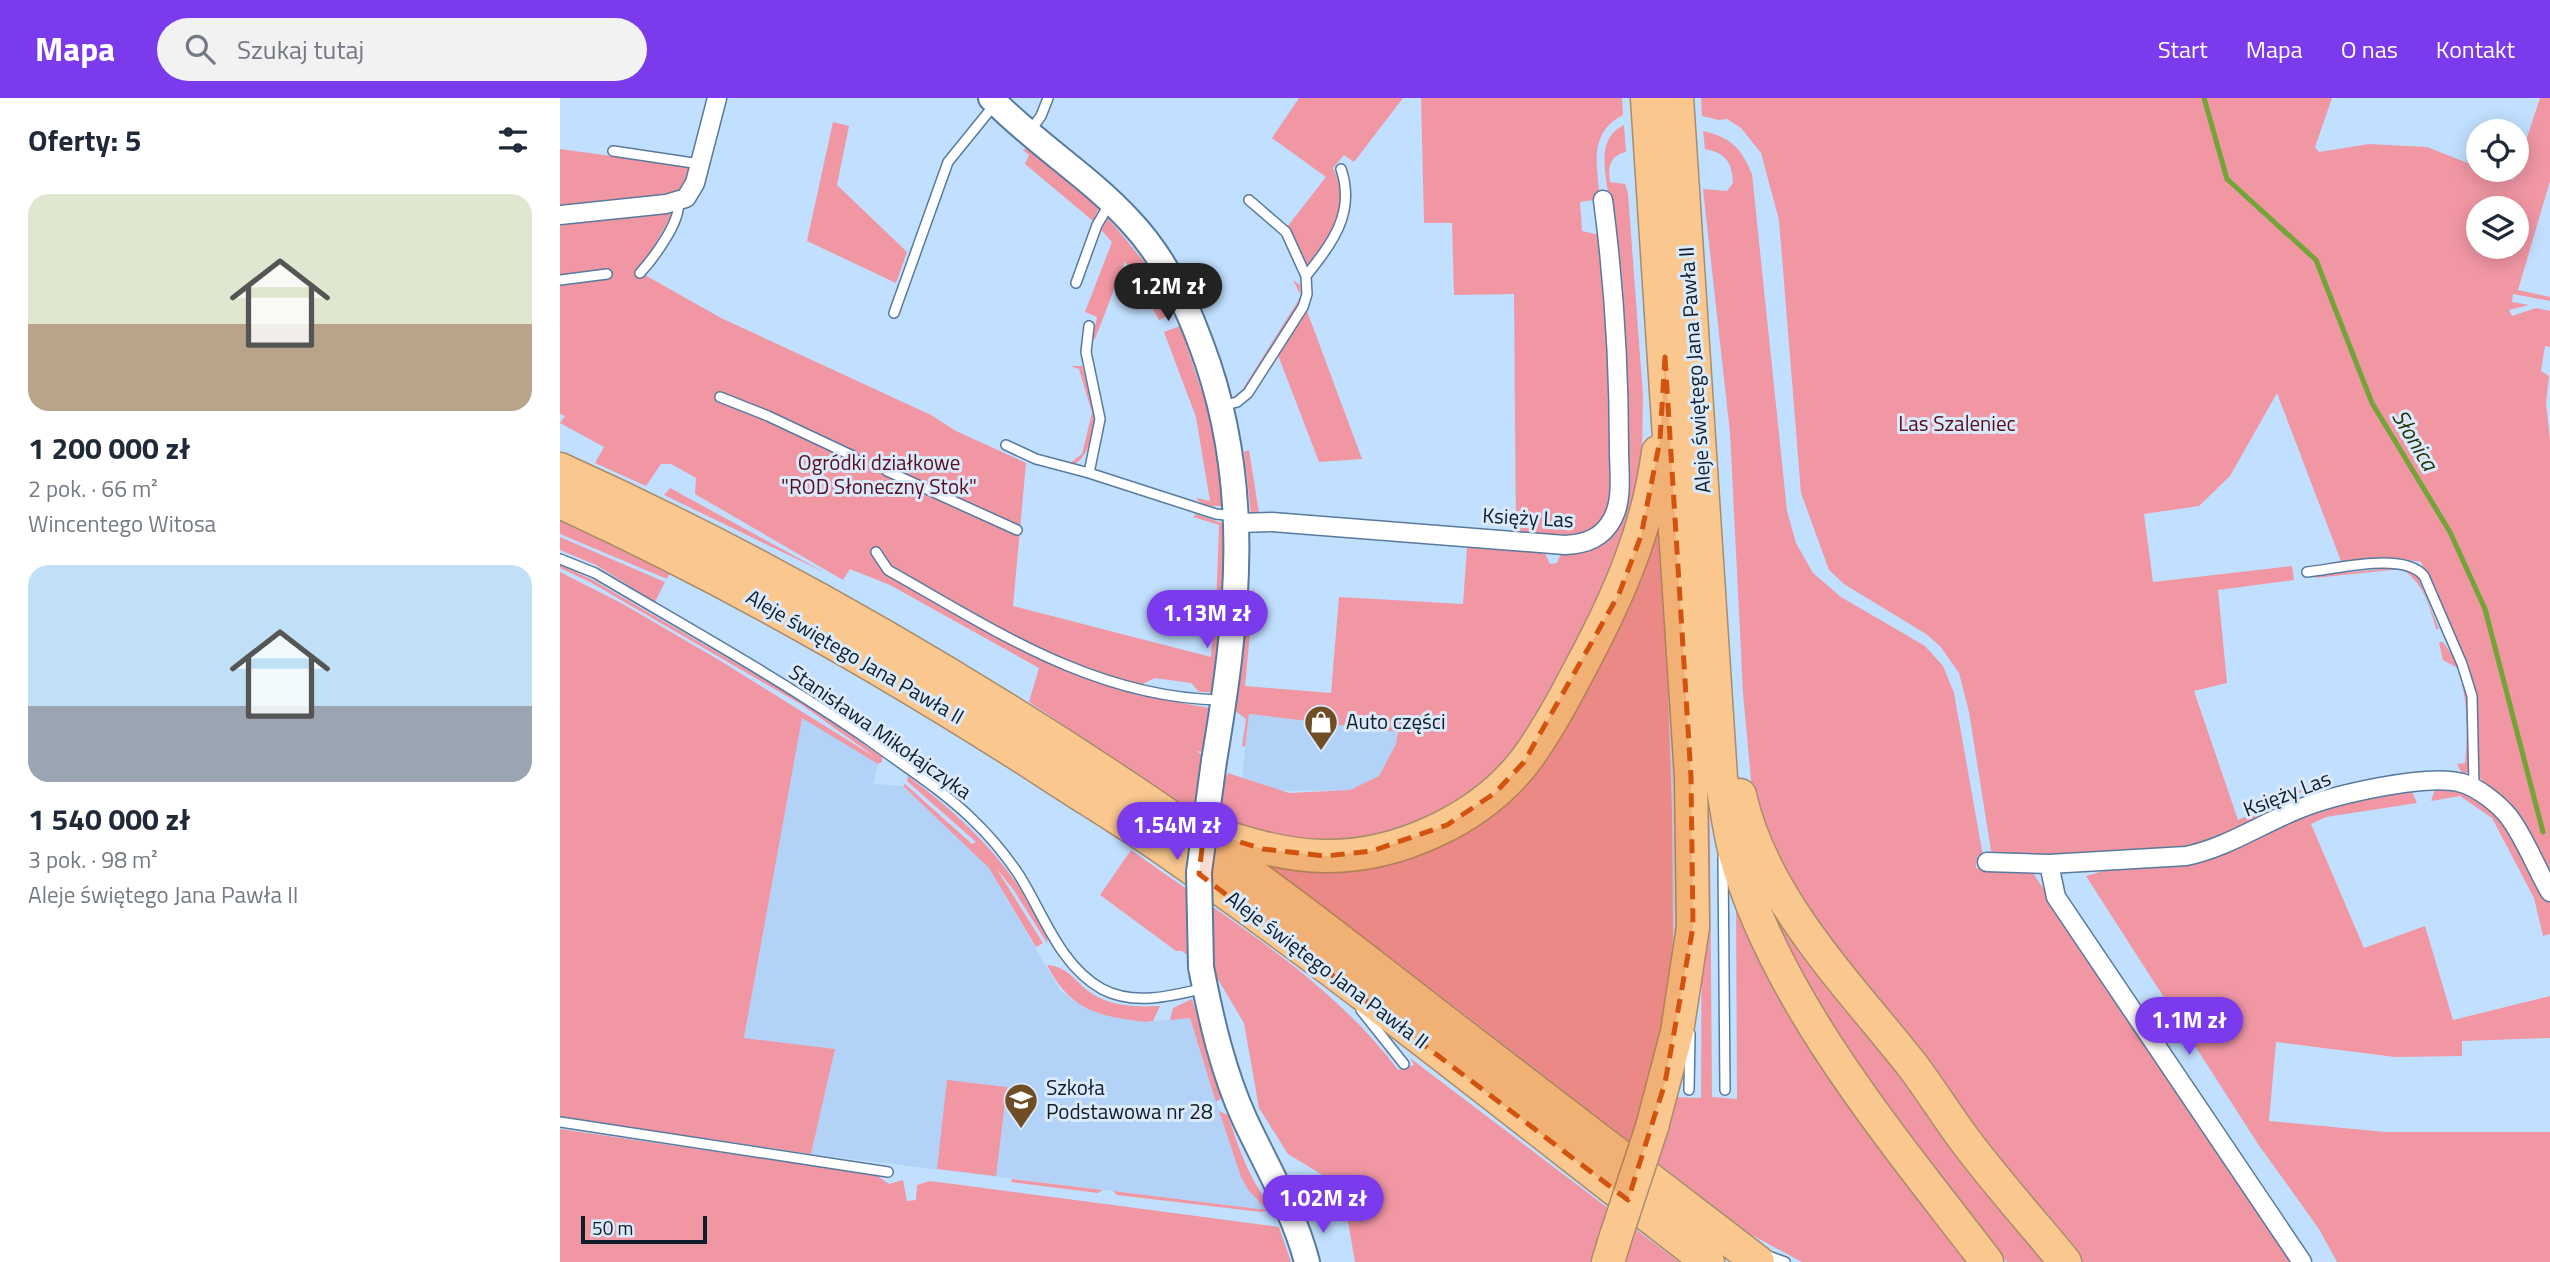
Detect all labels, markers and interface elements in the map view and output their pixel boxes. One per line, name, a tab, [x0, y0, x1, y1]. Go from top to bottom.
search box	[157, 18, 647, 81]
text: Mapa	[35, 24, 115, 74]
icon: search	[181, 30, 219, 68]
text: Szukaj tutaj	[237, 30, 364, 69]
text: Start	[2158, 31, 2208, 67]
text: Mapa	[2246, 31, 2303, 67]
text: O nas	[2341, 31, 2398, 67]
text: Kontakt	[2436, 31, 2515, 67]
text: Oferty: 5	[28, 117, 142, 163]
map controls	[2466, 119, 2529, 259]
button: locate	[2466, 119, 2529, 182]
icon: filters	[494, 121, 532, 159]
button: layers	[2466, 196, 2529, 259]
icon: home	[217, 240, 343, 366]
street label: Aleje świętego Jana Pawła II	[1669, 246, 1719, 494]
pin: 1.2M zł	[1103, 264, 1233, 323]
text: 1.2M zł	[1130, 268, 1206, 303]
water label: Słonica	[2383, 402, 2448, 478]
park label: Las Szaleniec	[1898, 407, 2016, 439]
text: 1 200 000 zł	[28, 425, 190, 471]
park label: Ogródki działkowe "ROD Słoneczny Stok"	[781, 446, 977, 502]
text: 2 pok. · 66 m²	[28, 471, 158, 506]
street label: Księży Las	[1481, 499, 1575, 535]
text: Wincentego Witosa	[28, 506, 216, 541]
street label: Aleje świętego Jana Pawła II	[741, 581, 970, 732]
pin: 1.13M zł	[1135, 590, 1279, 650]
text: 1.13M zł	[1163, 595, 1251, 630]
icon: home	[217, 611, 343, 737]
street label: Stanisława Mikołajczyka	[783, 656, 979, 807]
shop icon: Auto części	[1302, 703, 1340, 752]
place label: Auto części	[1346, 705, 1446, 737]
street label: Księży Las	[2238, 762, 2335, 824]
text: 1 540 000 zł	[28, 796, 190, 842]
pin: 1.54M zł	[1105, 802, 1249, 862]
text: 1.54M zł	[1133, 807, 1221, 842]
text: 3 pok. · 98 m²	[28, 842, 158, 877]
text: Aleje świętego Jana Pawła II	[28, 877, 299, 912]
street label: Aleje świętego Jana Pawła II	[1219, 882, 1436, 1056]
pin: 1.1M zł	[2124, 998, 2254, 1057]
text: 1.1M zł	[2151, 1002, 2227, 1037]
place label: Szkoła Podstawowa nr 28	[1046, 1071, 1213, 1127]
school or university icon: Szkoła Podstawowa nr 28	[1002, 1081, 1040, 1130]
pin: 1.02M zł	[1251, 1176, 1395, 1235]
text: 1.02M zł	[1279, 1180, 1367, 1215]
scale bar	[581, 1213, 707, 1245]
text: 50 m	[592, 1213, 633, 1242]

